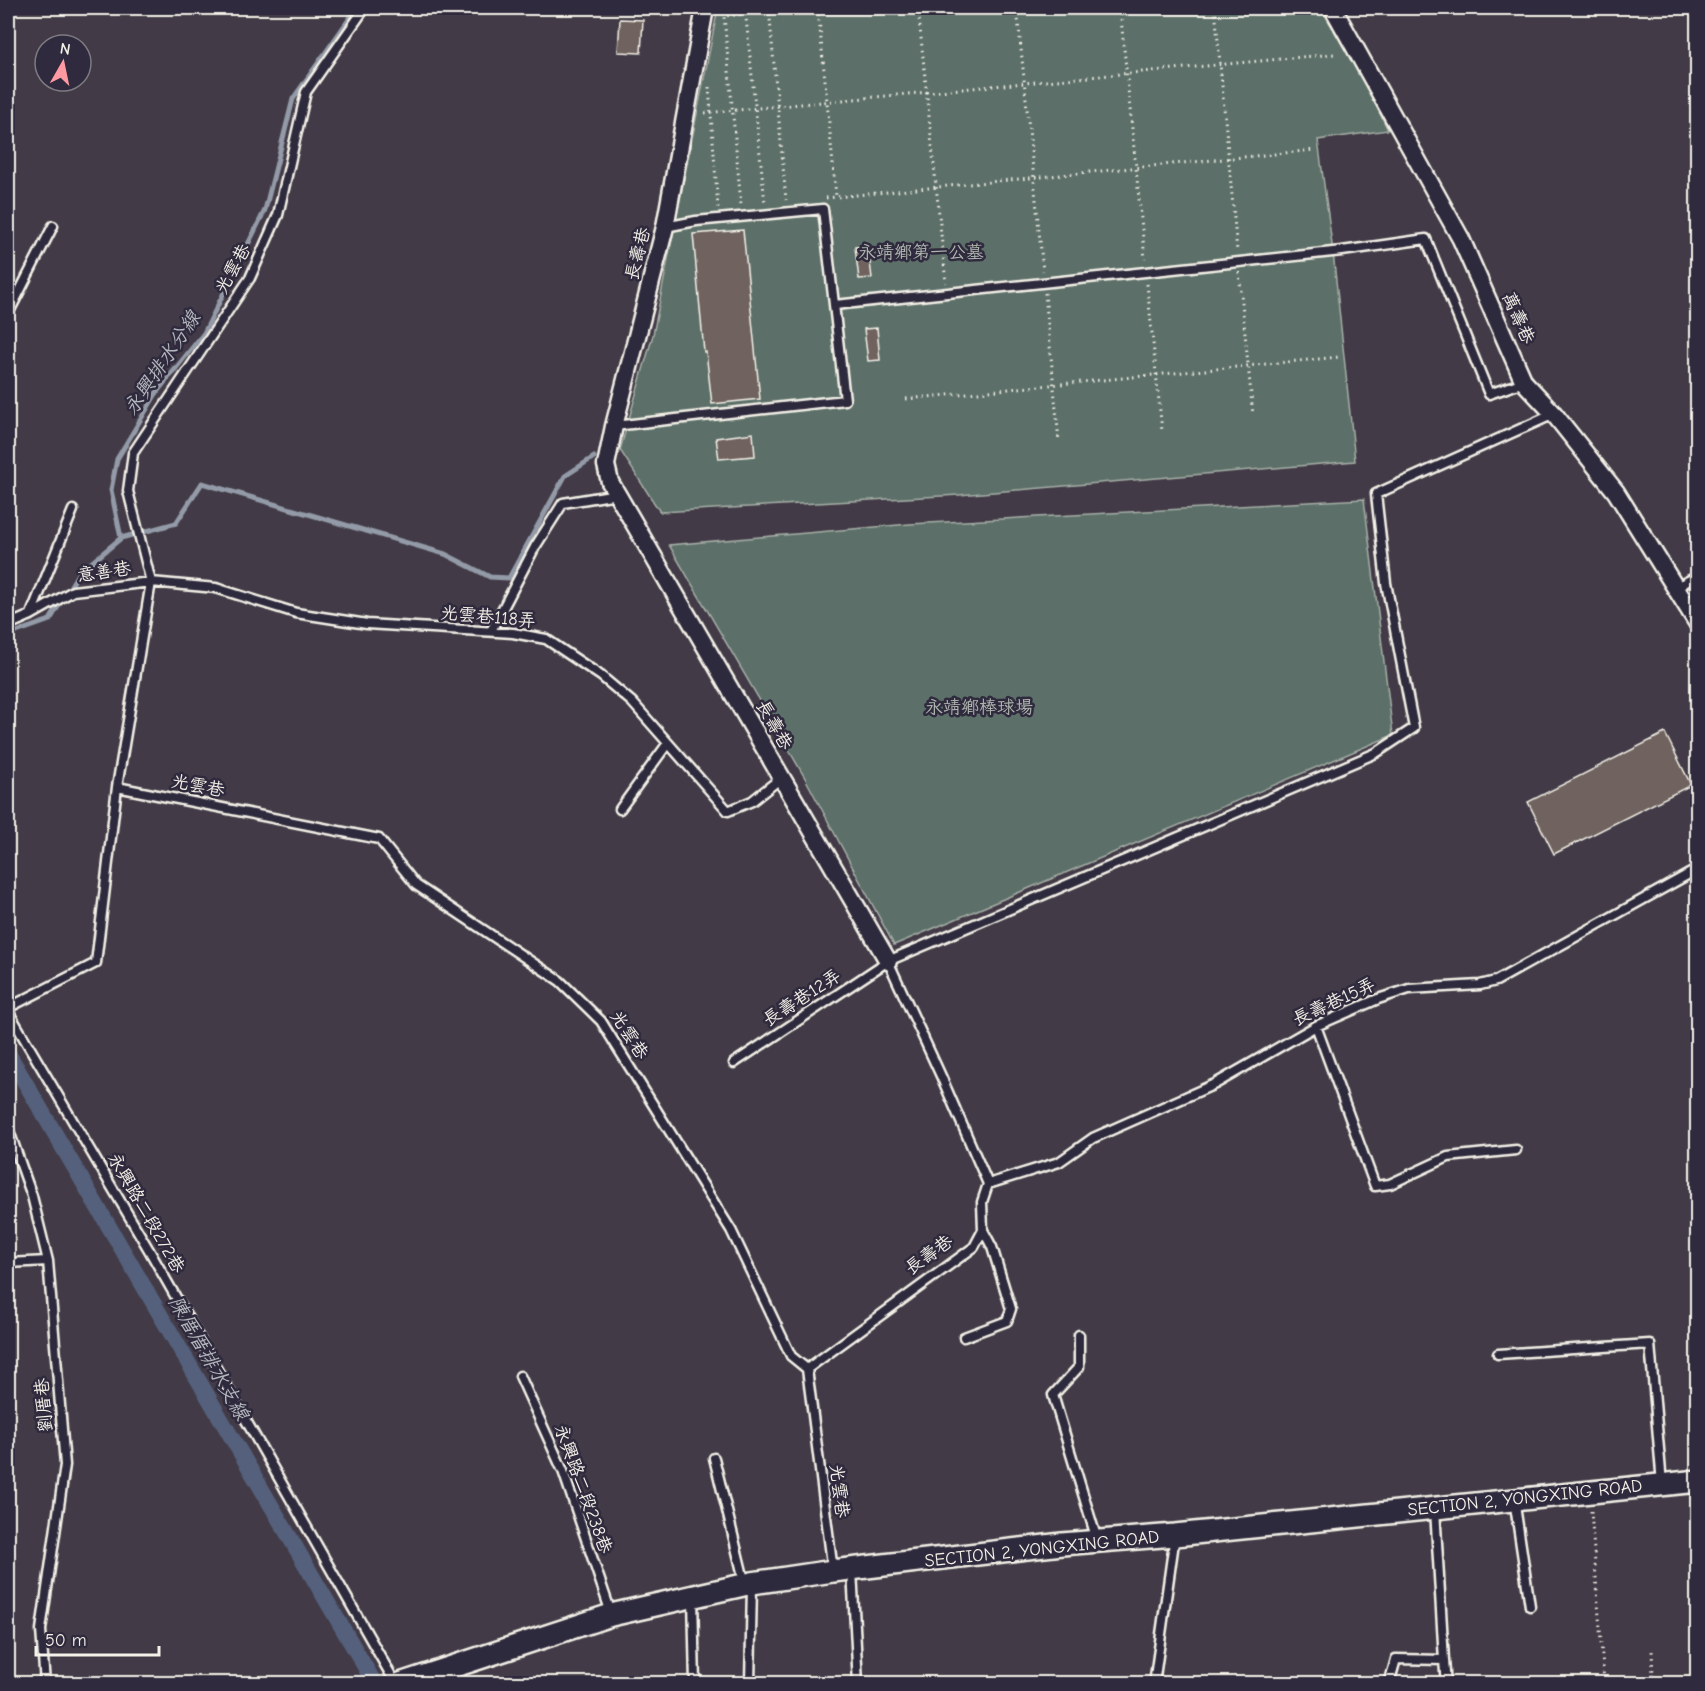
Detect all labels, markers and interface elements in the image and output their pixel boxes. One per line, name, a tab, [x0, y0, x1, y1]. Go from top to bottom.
north arrow	[33, 33, 93, 93]
text: N	[59, 39, 72, 59]
street label: 長壽巷	[621, 225, 655, 283]
street label: 光雲巷	[211, 240, 255, 298]
park label: 永靖鄉第一公墓	[858, 242, 984, 263]
street label: 萬壽巷	[1497, 289, 1539, 347]
water label: 永興排水分線	[119, 306, 206, 419]
street label: 意善巷	[76, 558, 132, 586]
street label: 光雲巷118弄	[440, 602, 536, 632]
street label: 長壽巷	[751, 696, 797, 754]
park label: 永靖鄉棒球場	[925, 697, 1033, 718]
street label: 光雲巷	[169, 771, 227, 801]
street label: 長壽巷12弄	[759, 965, 845, 1031]
street label: 長壽巷15弄	[1289, 974, 1379, 1030]
street label: 光雲巷	[605, 1007, 653, 1063]
street label: 永興路二段272巷	[103, 1149, 189, 1277]
street label: 長壽巷	[901, 1231, 957, 1279]
water label: 陳厝厝排水支線	[164, 1292, 254, 1425]
street label: 劉厝巷	[31, 1377, 57, 1433]
street label: 永興路二段238巷	[550, 1422, 616, 1556]
street label: 光雲巷	[825, 1463, 853, 1519]
street label: SECTION 2, YONGXING ROAD	[1407, 1475, 1643, 1521]
street label: SECTION 2, YONGXING ROAD	[924, 1526, 1160, 1572]
scale bar	[36, 1619, 159, 1657]
text: 50 m	[45, 1630, 87, 1651]

